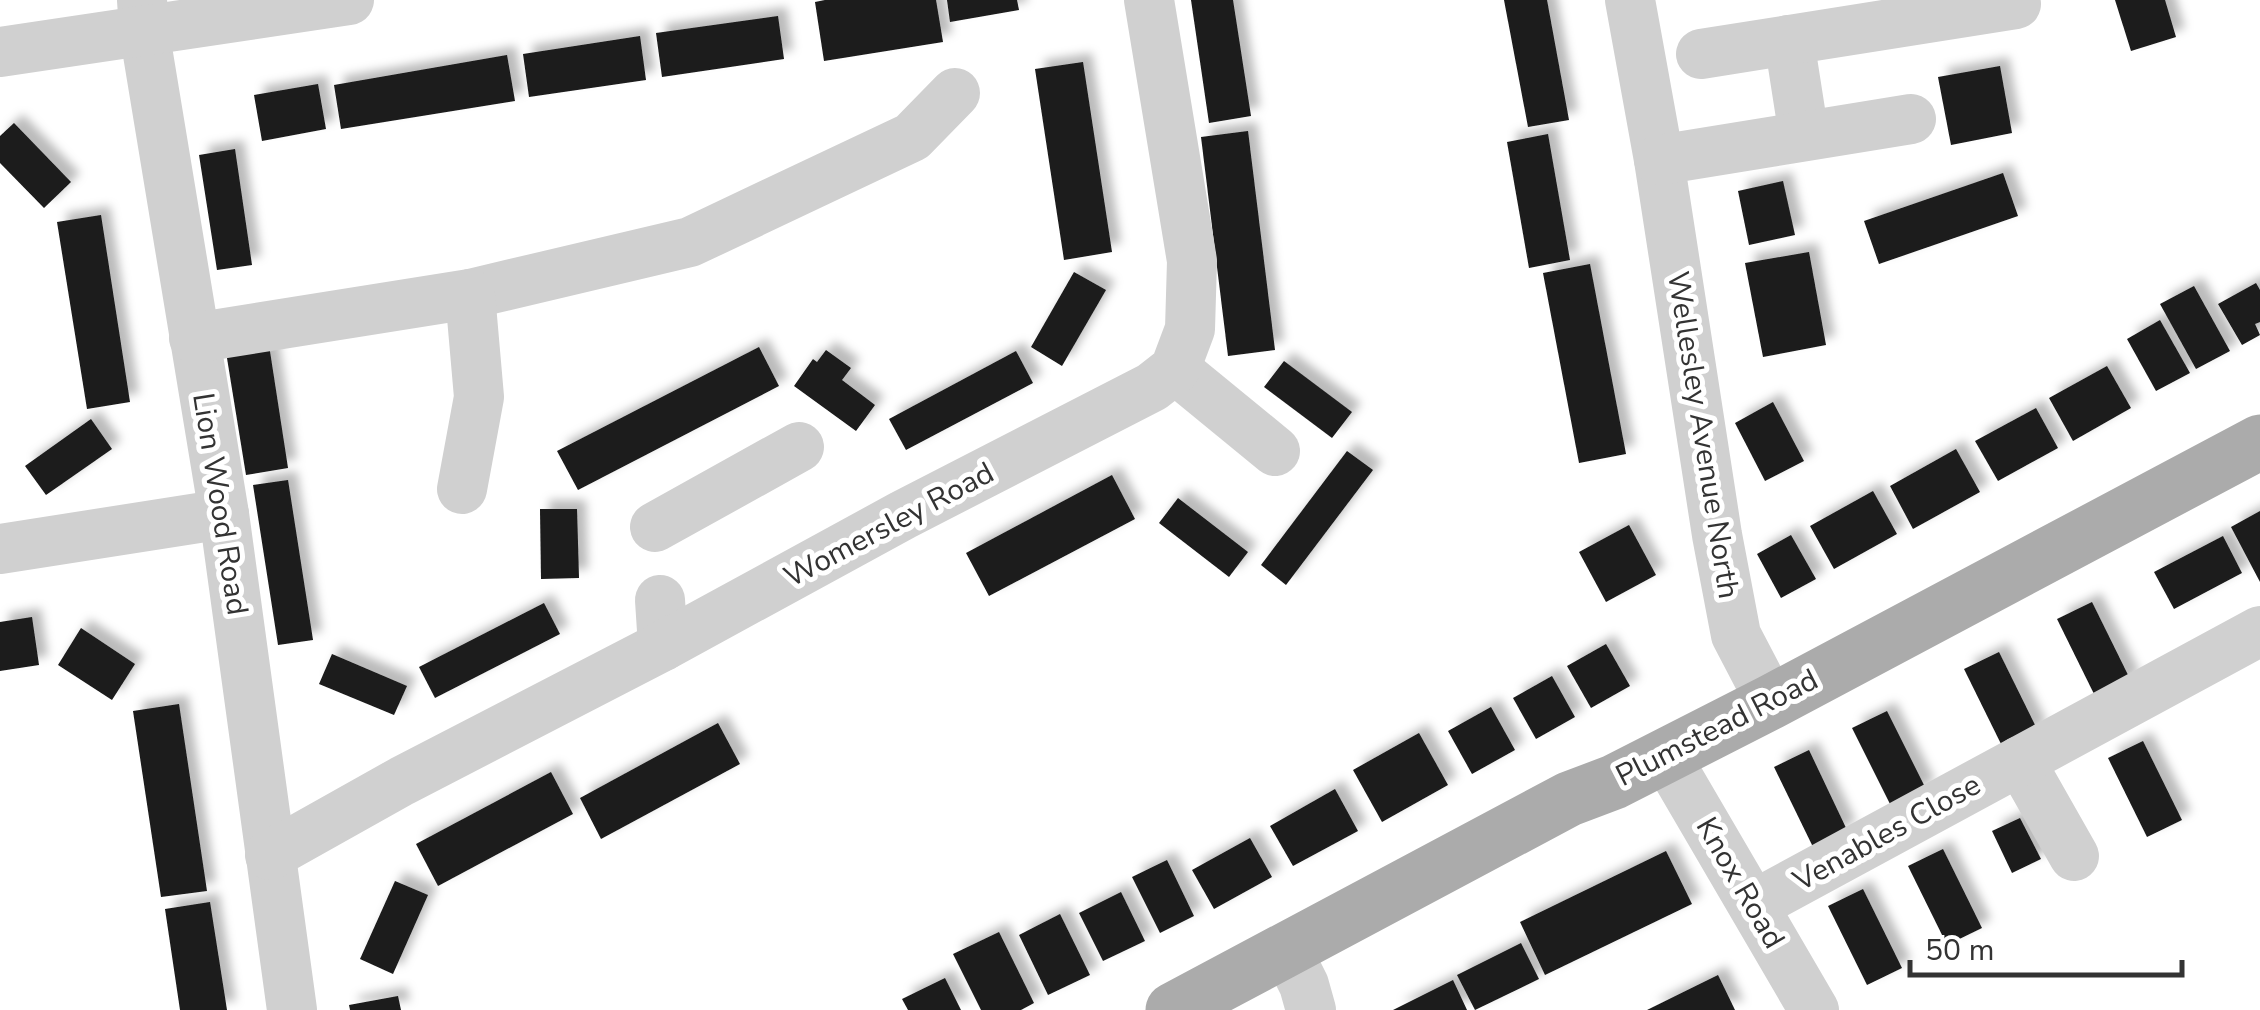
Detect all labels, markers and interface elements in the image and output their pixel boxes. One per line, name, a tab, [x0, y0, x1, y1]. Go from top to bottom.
street label: Wellesley Avenue North	[1657, 269, 1749, 601]
street label: Lion Wood Road	[182, 390, 258, 618]
street label: Womersley Road	[777, 452, 1001, 598]
street label: Plumstead Road	[1609, 659, 1825, 797]
street label: Venables Close	[1785, 765, 1988, 902]
street label: Knox Road	[1686, 810, 1794, 956]
scale bar	[1910, 915, 2182, 977]
text: 50 m	[1925, 930, 1994, 971]

